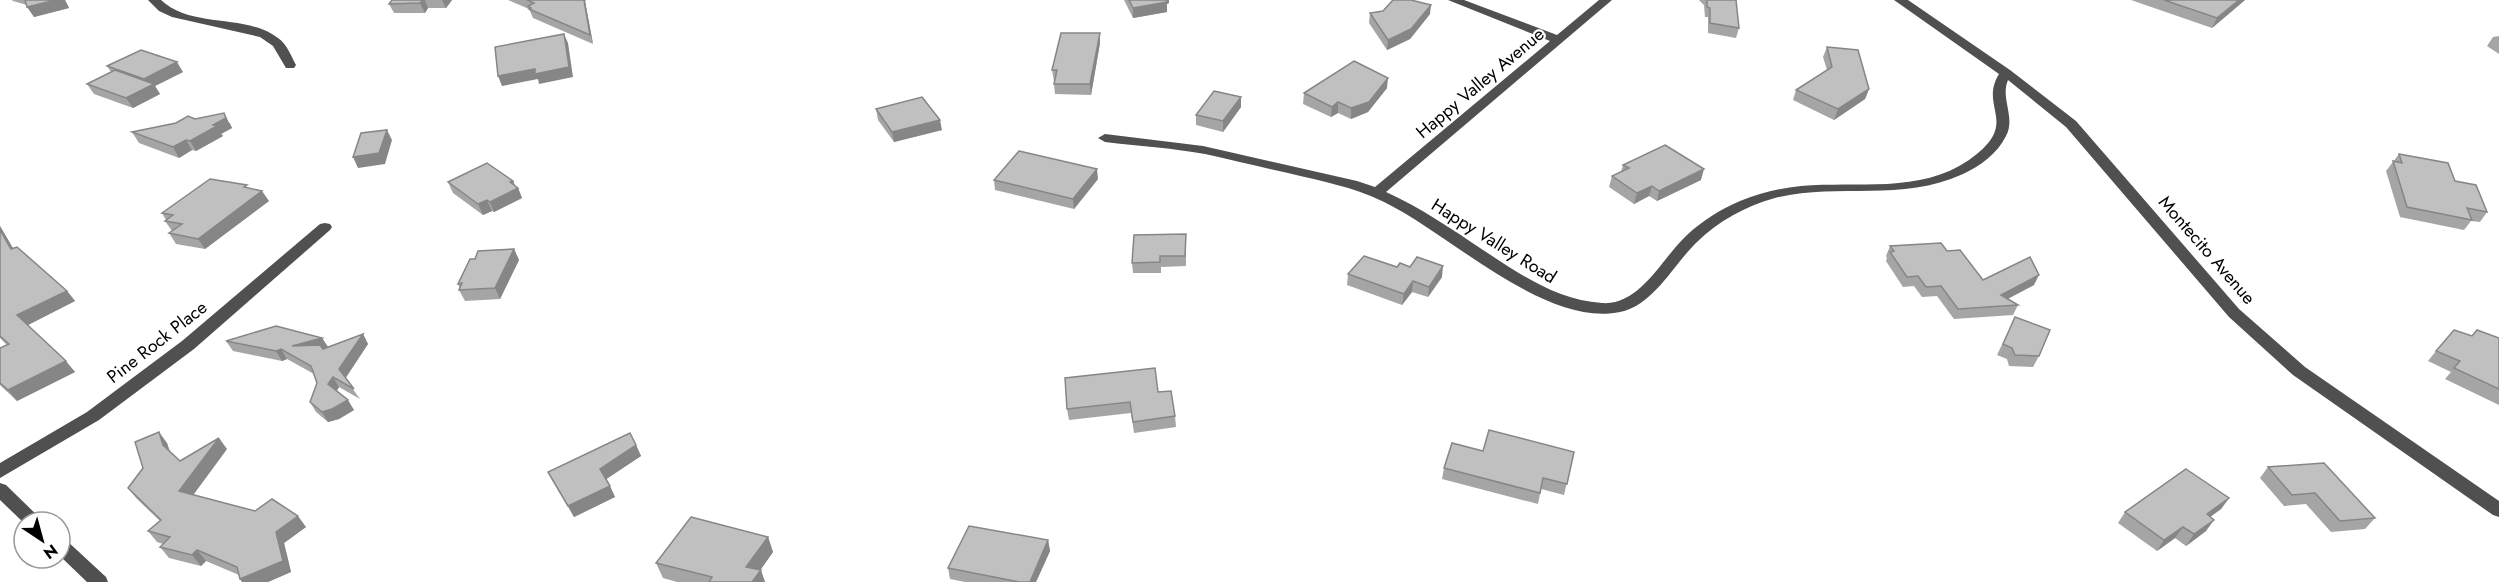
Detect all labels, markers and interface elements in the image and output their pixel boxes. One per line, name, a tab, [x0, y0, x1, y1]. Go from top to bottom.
street label: Happy Valley Avenue	[1410, 21, 1550, 145]
street label: Montecito Avenue	[2152, 190, 2262, 310]
street label: Happy Valley Road	[1426, 192, 1562, 290]
street label: Pine Rock Place	[101, 294, 213, 390]
north arrow	[12, 510, 72, 570]
text: N	[39, 539, 62, 565]

